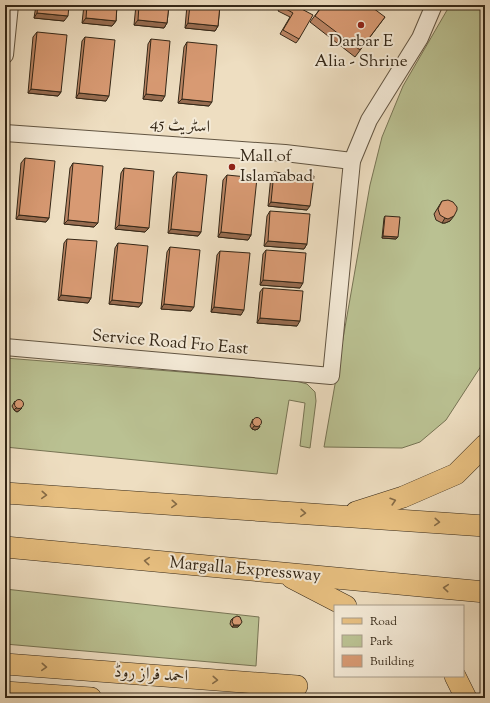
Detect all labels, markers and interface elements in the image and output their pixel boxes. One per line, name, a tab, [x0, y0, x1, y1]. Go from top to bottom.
marker: Darbar E Alia - Shrine	[356, 20, 366, 30]
place label: Darbar E Alia - Shrine	[314, 30, 408, 74]
street label: اسٹریٹ 45	[149, 112, 211, 140]
place label: Mall of Islamabad	[240, 145, 313, 189]
marker: Mall of Islamabad	[227, 162, 237, 172]
street label: Service Road F10 East	[91, 324, 249, 362]
one-way arrow	[41, 491, 47, 500]
one-way arrow	[389, 497, 396, 506]
one-way arrow	[171, 500, 177, 509]
one-way arrow	[300, 509, 306, 518]
one-way arrow	[434, 518, 440, 527]
street label: Margalla Expressway	[168, 551, 322, 589]
one-way arrow	[144, 556, 150, 565]
one-way arrow	[443, 584, 449, 593]
legend	[334, 605, 464, 677]
text: Road	[370, 613, 397, 631]
text: Park	[370, 633, 393, 651]
text: Building	[370, 653, 414, 671]
street label: احمد فراز روڈ	[113, 660, 189, 690]
one-way arrow	[41, 663, 47, 672]
one-way arrow	[212, 676, 218, 685]

